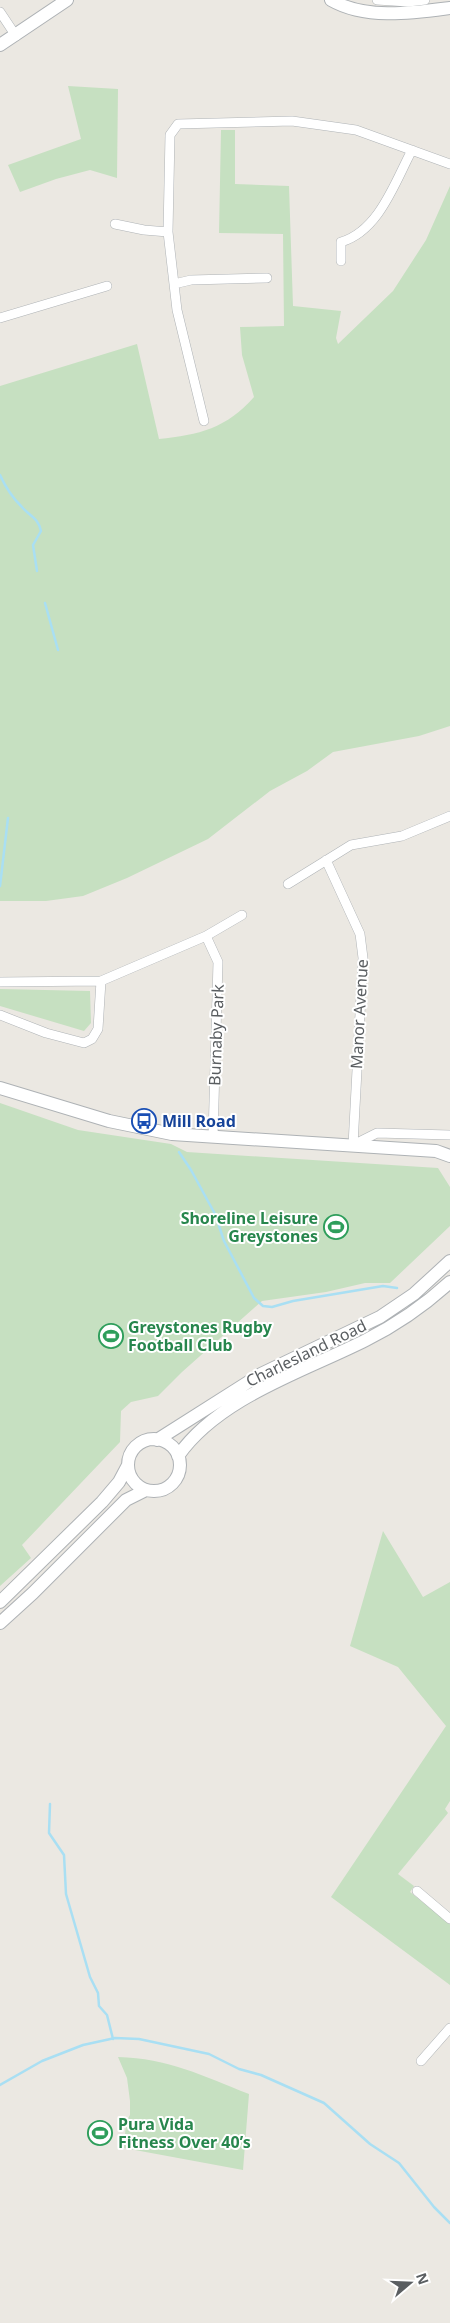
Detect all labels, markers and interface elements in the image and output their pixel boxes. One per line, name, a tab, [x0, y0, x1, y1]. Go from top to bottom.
street label: Manor Avenue	[345, 958, 373, 1070]
street label: Burnaby Park	[203, 983, 229, 1086]
bus stop icon: Mill Road	[131, 1108, 157, 1134]
place label: Mill Road	[162, 1110, 236, 1132]
place label: Shoreline Leisure Greystones	[181, 1207, 318, 1247]
sports icon: Shoreline Leisure Greystones	[323, 1214, 349, 1240]
street label: Charlesland Road	[242, 1314, 370, 1392]
place label: Greystones Rugby Football Club	[128, 1316, 273, 1356]
sports icon: Greystones Rugby Football Club	[98, 1323, 124, 1349]
place label: Pura Vida Fitness Over 40’s	[118, 2113, 251, 2153]
sports icon: Pura Vida Fitness Over 40’s	[87, 2120, 113, 2146]
north arrow	[385, 2258, 435, 2308]
text: N	[412, 2270, 434, 2287]

